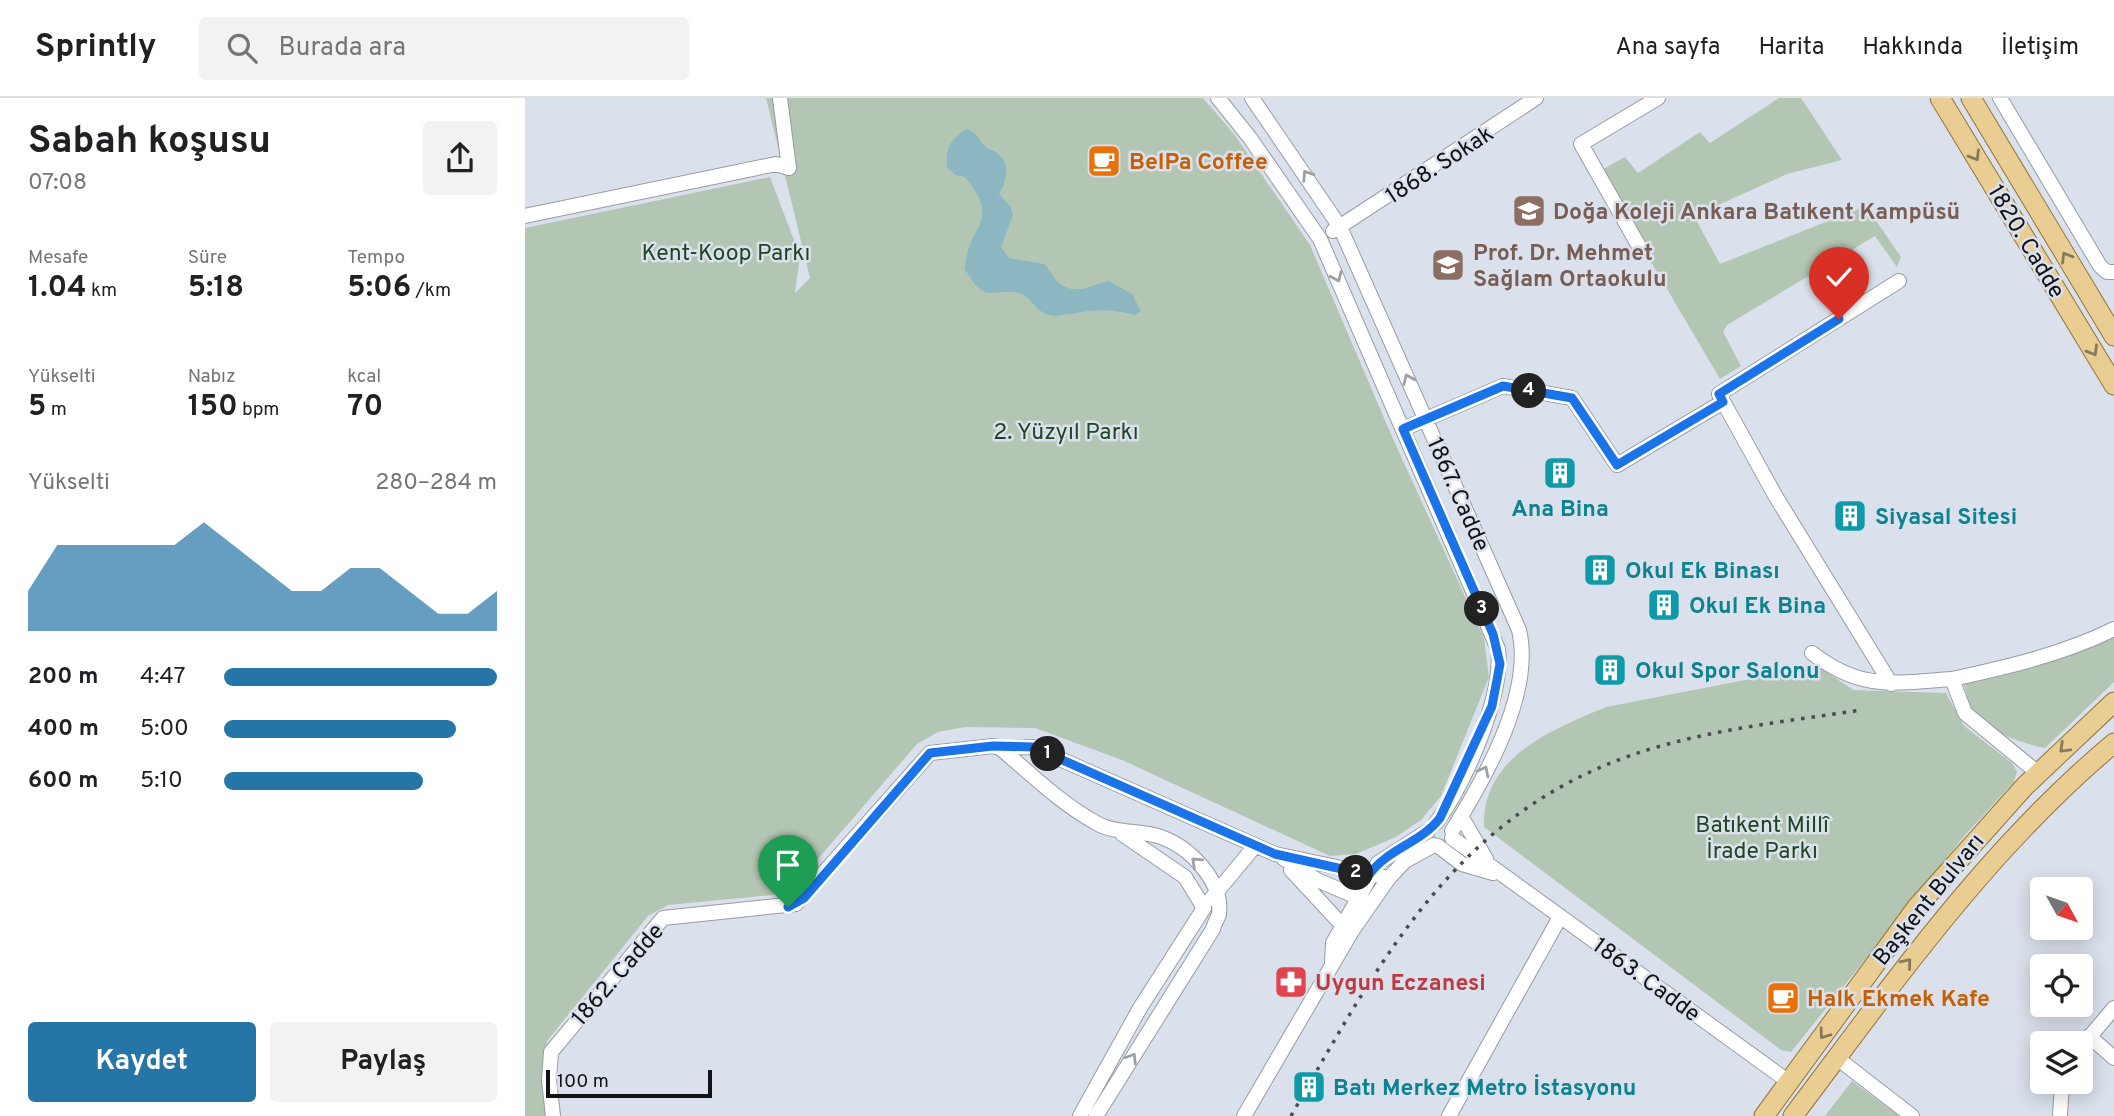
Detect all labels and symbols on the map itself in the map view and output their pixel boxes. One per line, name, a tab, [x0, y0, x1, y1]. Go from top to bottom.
street label: 1868. Sokak	[1381, 120, 1500, 212]
cafe icon: BelPa Coffee	[1085, 142, 1123, 180]
place label: BelPa Coffee	[1129, 149, 1268, 178]
one-way arrow	[1967, 149, 1980, 162]
one-way arrow	[1302, 170, 1315, 183]
street label: 1820. Cadde	[1980, 180, 2070, 304]
school or university icon: Doğa Koleji Ankara Batıkent Kampüsü	[1510, 192, 1548, 230]
place label: Doğa Koleji Ankara Batıkent Kampüsü	[1553, 199, 1960, 228]
park label: Kent-Koop Parkı	[642, 240, 810, 269]
place label: Prof. Dr. Mehmet Sağlam Ortaokulu	[1473, 240, 1667, 295]
school or university icon: Prof. Dr. Mehmet Sağlam Ortaokulu	[1429, 246, 1467, 284]
pin	[1809, 247, 1869, 319]
one-way arrow	[2061, 251, 2074, 264]
one-way arrow	[1329, 269, 1343, 282]
one-way arrow	[2085, 343, 2098, 356]
one-way arrow	[1402, 374, 1416, 386]
pin: 4	[1511, 374, 1546, 408]
park label: 2. Yüzyıl Parkı	[993, 419, 1139, 448]
street label: 1867. Cadde	[1419, 434, 1495, 557]
building icon: Ana Bina	[1541, 454, 1579, 492]
place label: Ana Bina	[1511, 496, 1609, 525]
building icon: Siyasal Sitesi	[1831, 497, 1869, 535]
place label: Siyasal Sitesi	[1875, 504, 2017, 533]
building icon: Okul Ek Binası	[1581, 551, 1619, 589]
place label: Okul Ek Binası	[1625, 558, 1780, 587]
building icon: Okul Ek Bina	[1645, 586, 1683, 624]
pin: 3	[1465, 592, 1499, 626]
place label: Okul Ek Bina	[1689, 593, 1826, 622]
building icon: Okul Spor Salonu	[1591, 651, 1629, 689]
place label: Okul Spor Salonu	[1635, 658, 1820, 687]
pin: 1	[1030, 736, 1065, 772]
one-way arrow	[2059, 739, 2072, 752]
one-way arrow	[1476, 765, 1489, 778]
park label: Batıkent Millî İrade Parkı	[1695, 812, 1831, 867]
street label: Başkent Bulvarı	[1868, 829, 1992, 972]
pin	[758, 835, 818, 907]
pin: 2	[1339, 856, 1373, 890]
one-way arrow	[1191, 857, 1204, 870]
north arrow	[2030, 877, 2093, 940]
street label: 1862. Cadde	[566, 918, 671, 1033]
street label: 1863. Cadde	[1586, 932, 1705, 1030]
one-way arrow	[1899, 959, 1911, 972]
pharmacy icon: Uygun Eczanesi	[1272, 963, 1310, 1001]
place label: Uygun Eczanesi	[1315, 970, 1486, 999]
cafe icon: Halk Ekmek Kafe	[1764, 979, 1802, 1017]
place label: Halk Ekmek Kafe	[1807, 986, 1990, 1015]
one-way arrow	[1820, 1026, 1832, 1039]
one-way arrow	[1123, 1052, 1136, 1065]
scale bar	[546, 1067, 712, 1099]
building icon: Batı Merkez Metro İstasyonu	[1290, 1068, 1328, 1106]
place label: Batı Merkez Metro İstasyonu	[1333, 1074, 1636, 1104]

